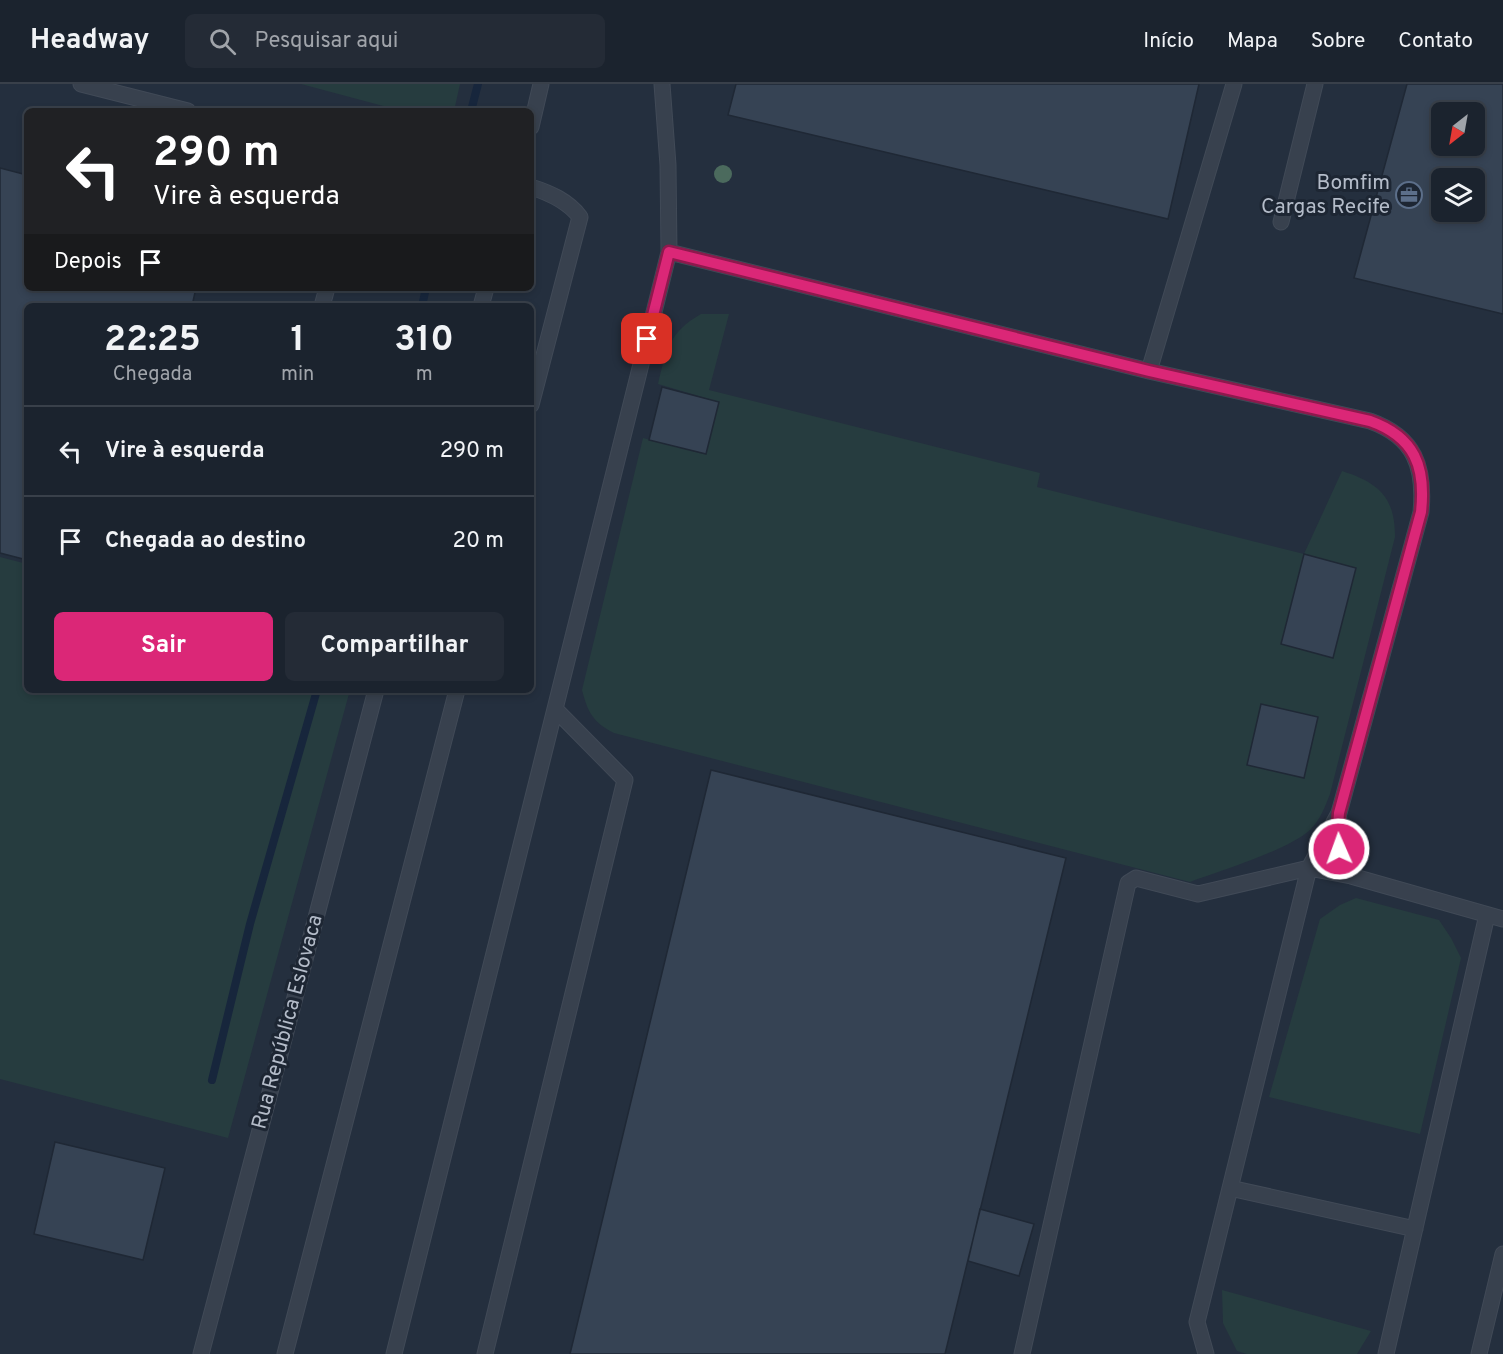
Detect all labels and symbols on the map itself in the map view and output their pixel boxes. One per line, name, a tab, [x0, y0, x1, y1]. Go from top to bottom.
north arrow	[1431, 102, 1485, 156]
place label: Bomfim Cargas Recife	[1261, 170, 1390, 221]
office icon: Bomfim Cargas Recife	[1394, 180, 1424, 210]
pin	[621, 313, 672, 364]
position arrow	[1307, 817, 1371, 881]
street label: Rua República Eslovaca	[246, 912, 330, 1132]

